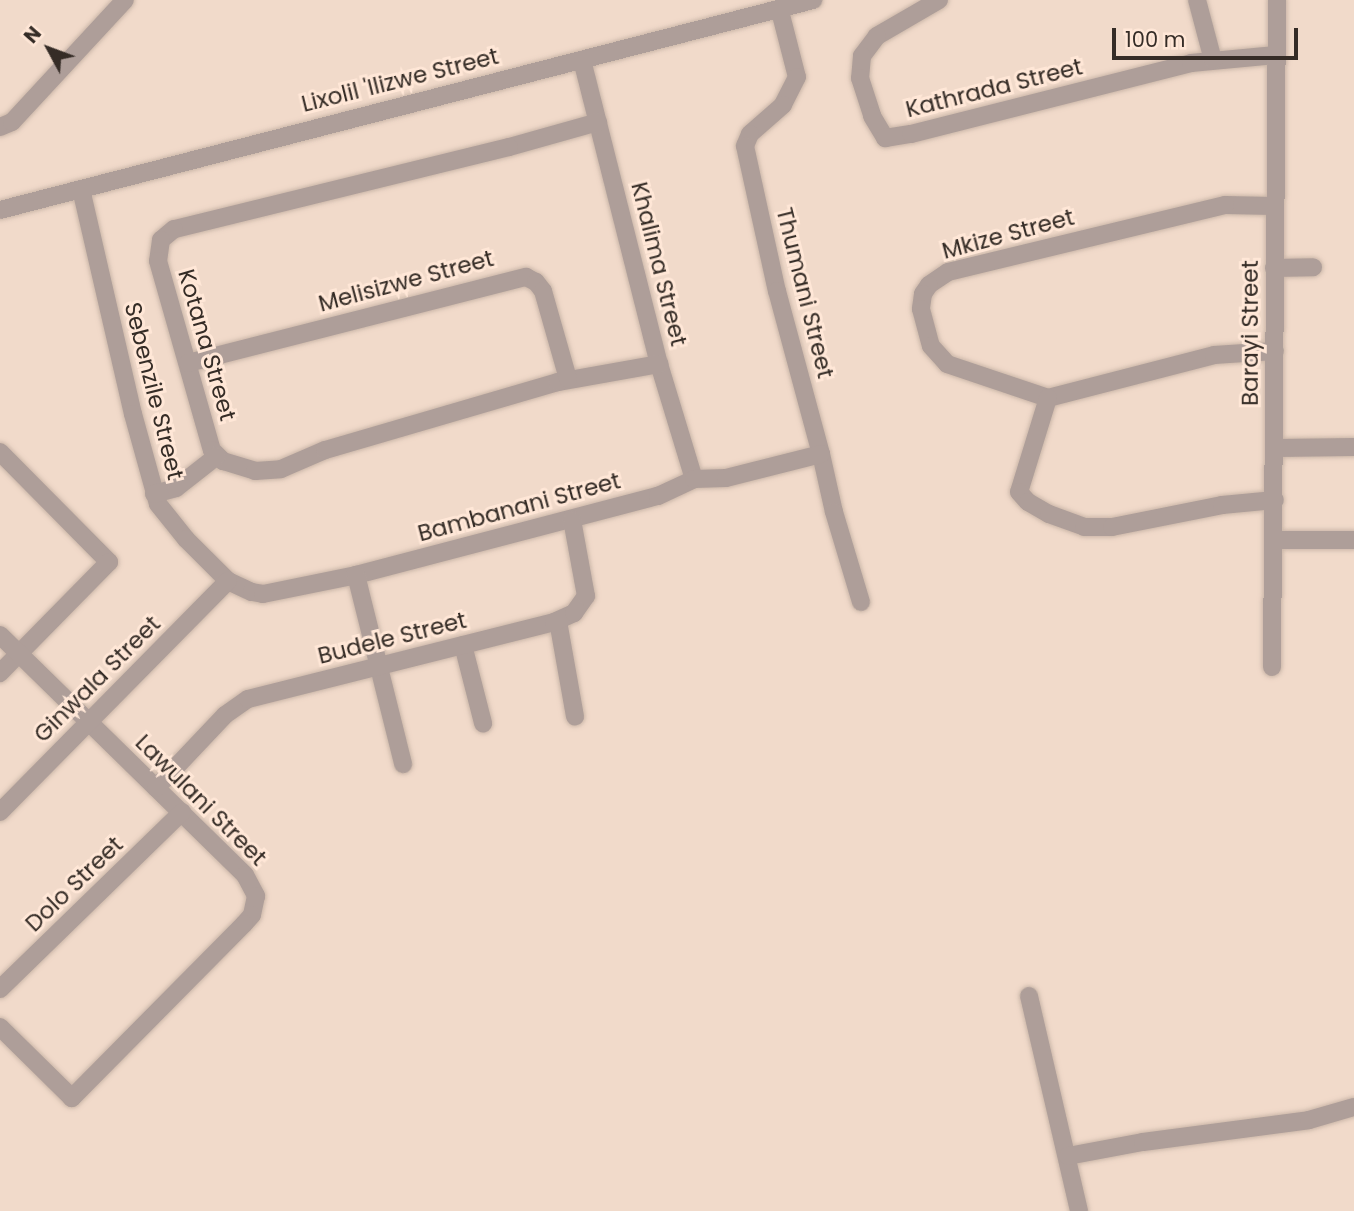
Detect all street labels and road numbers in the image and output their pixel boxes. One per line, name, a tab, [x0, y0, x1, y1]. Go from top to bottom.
street label: Lixolil 'Ilizwe Street	[299, 42, 501, 118]
street label: Kathrada Street	[903, 53, 1085, 123]
street label: Khalima Street	[625, 179, 693, 349]
street label: Mkize Street	[939, 203, 1077, 265]
street label: Thumani Street	[770, 205, 840, 381]
street label: Melisizwe Street	[315, 244, 497, 318]
street label: Barayi Street	[1236, 260, 1264, 406]
street label: Kotana Street	[172, 266, 242, 424]
street label: Sebenzile Street	[119, 299, 189, 483]
street label: Bambanani Street	[415, 467, 623, 547]
street label: Budele Street	[315, 606, 469, 670]
street label: Ginwala Street	[28, 610, 166, 748]
street label: Lawulani Street	[130, 729, 272, 871]
street label: Dolo Street	[20, 831, 128, 937]

